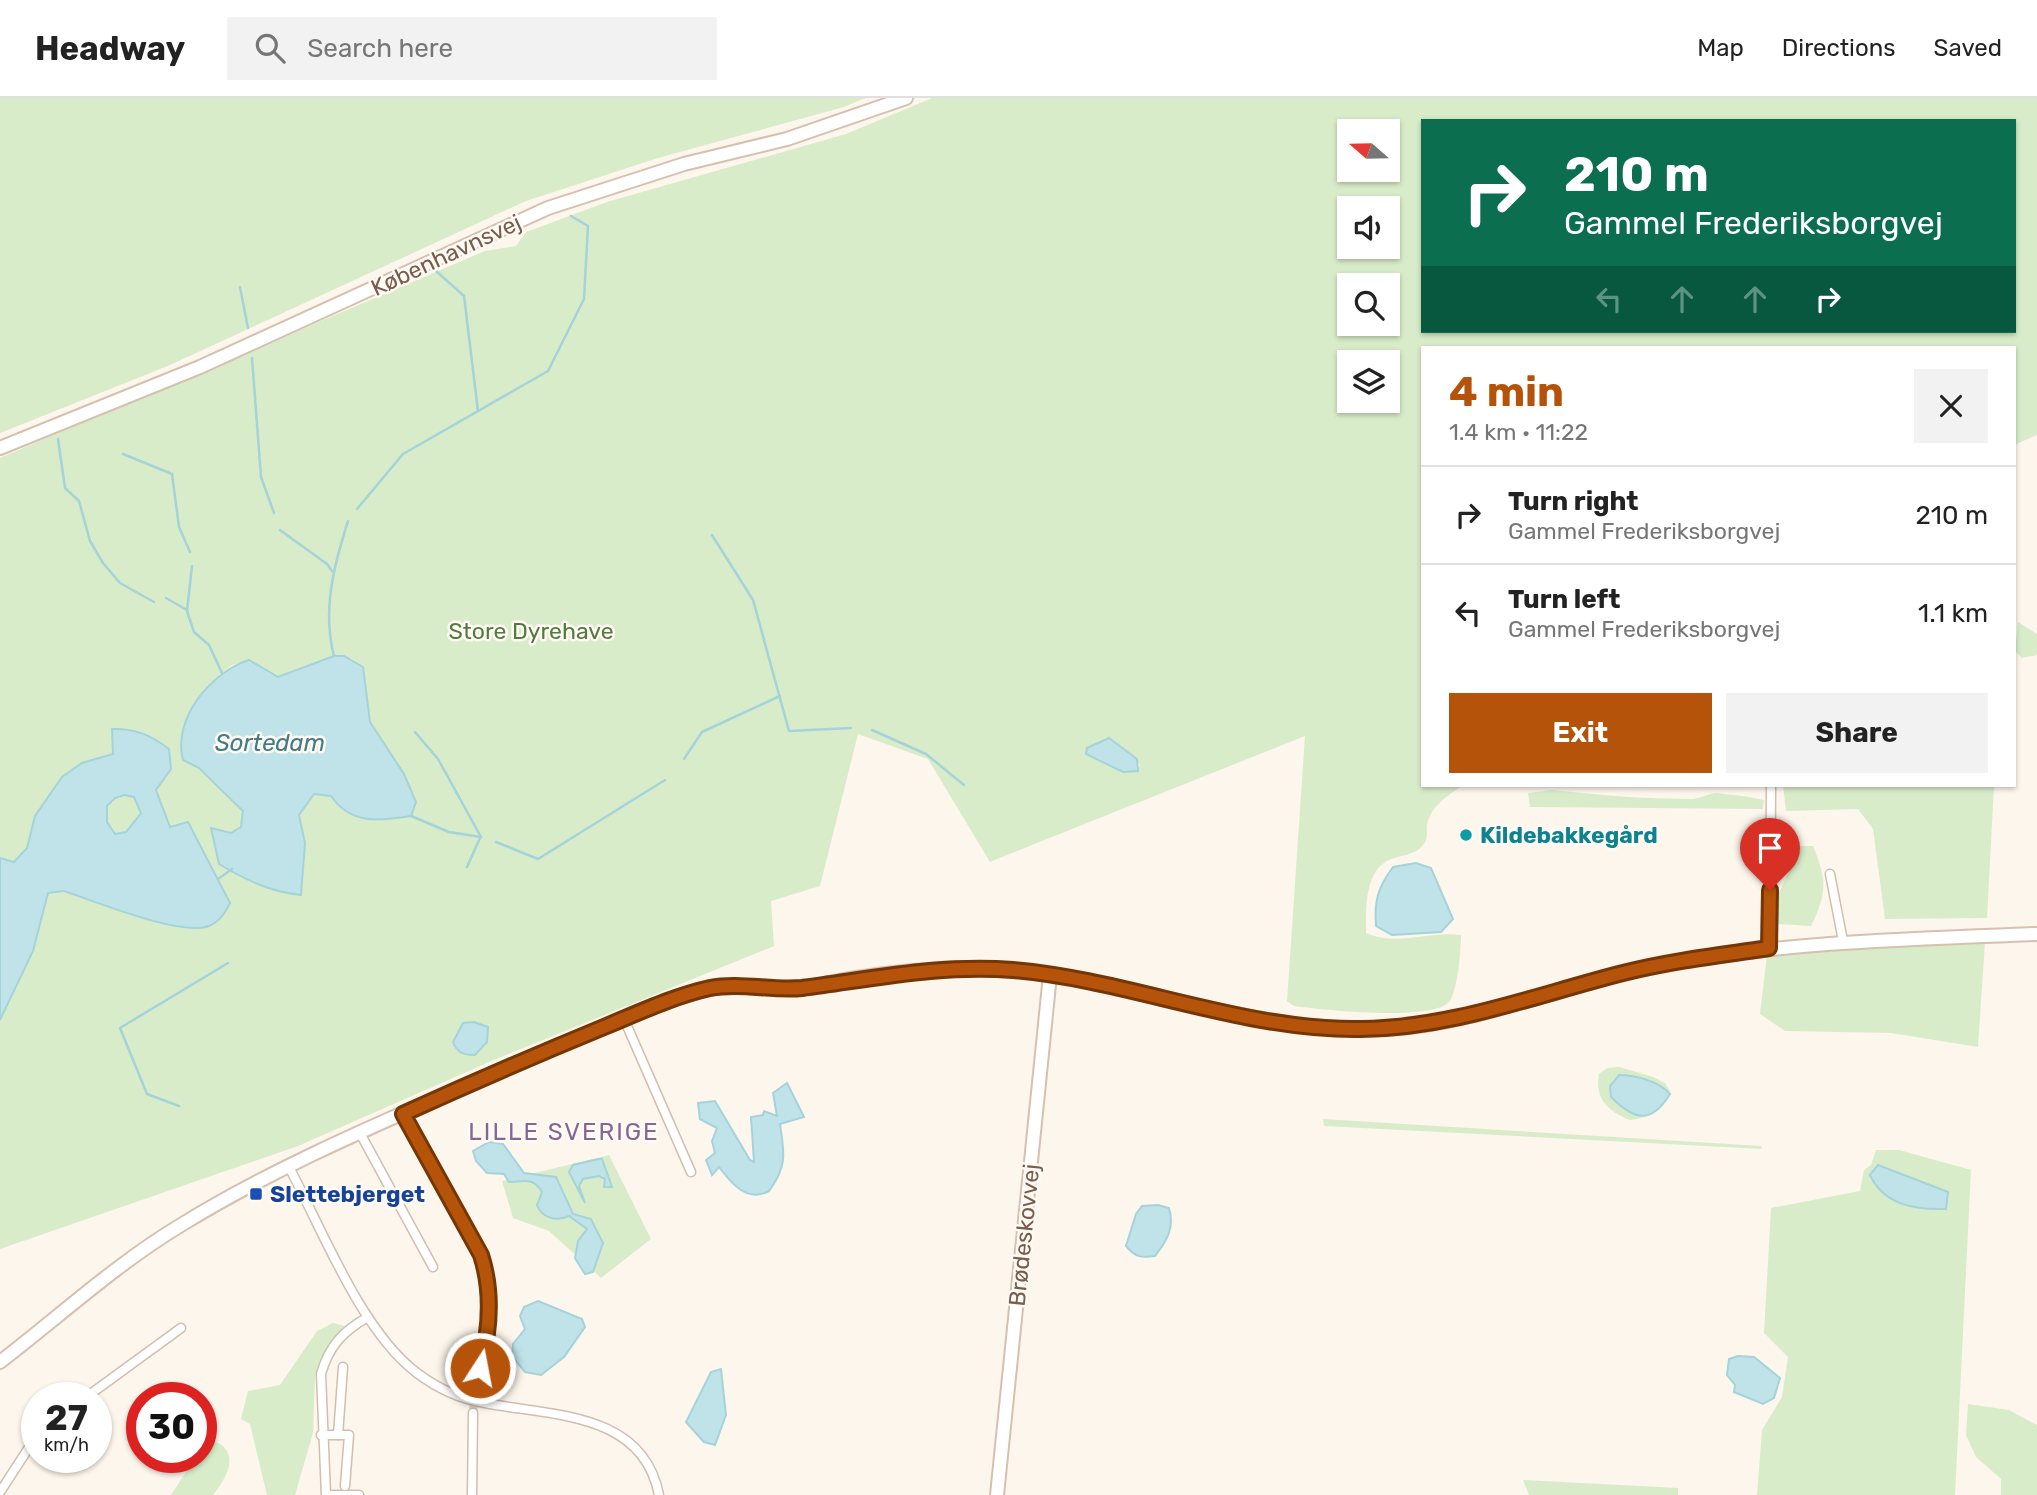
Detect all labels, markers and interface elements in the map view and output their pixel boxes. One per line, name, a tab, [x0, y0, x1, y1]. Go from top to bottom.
search box	[227, 17, 717, 80]
text: Headway	[35, 29, 185, 68]
icon: search	[251, 29, 289, 67]
text: Search here	[307, 33, 453, 64]
text: Map	[1697, 34, 1744, 62]
text: Directions	[1782, 34, 1895, 62]
text: Saved	[1933, 34, 2002, 62]
north arrow	[1337, 119, 1400, 182]
map controls	[1337, 119, 1400, 413]
text: 210 m	[1564, 145, 1709, 203]
icon: right	[1449, 147, 1540, 238]
button: sound	[1337, 196, 1400, 259]
text: Gammel Frederiksborgvej	[1564, 204, 1943, 242]
street label: Københavnsvej	[367, 208, 525, 302]
button: search	[1337, 273, 1400, 336]
icon: left	[1590, 280, 1628, 318]
icon: ahead	[1663, 280, 1701, 318]
icon: ahead	[1736, 280, 1774, 318]
icon: right	[1809, 280, 1847, 318]
button: layers	[1337, 350, 1400, 413]
text: 4 min	[1449, 367, 1564, 417]
button: close	[1914, 369, 1988, 443]
text: 1.4 km · 11:22	[1449, 418, 1588, 446]
text: Turn right	[1508, 486, 1638, 517]
icon: right	[1449, 496, 1487, 534]
text: 210 m	[1916, 500, 1988, 531]
text: Gammel Frederiksborgvej	[1508, 517, 1780, 545]
text: Turn left	[1508, 584, 1620, 615]
icon: left	[1449, 594, 1487, 632]
text: 1.1 km	[1918, 598, 1988, 629]
text: Gammel Frederiksborgvej	[1508, 615, 1780, 643]
park label: Store Dyrehave	[448, 617, 614, 645]
button: Exit	[1449, 693, 1712, 773]
button: Share	[1726, 693, 1988, 773]
water label: Sortedam	[215, 729, 325, 757]
pin	[1740, 818, 1800, 890]
place label: Kildebakkegård	[1480, 821, 1658, 849]
marker: Kildebakkegård	[1458, 827, 1474, 843]
icon: arrive	[1751, 829, 1789, 867]
district label: LILLE SVERIGE	[468, 1118, 660, 1146]
street label: Brødeskovvej	[1003, 1162, 1045, 1308]
place label: Slettebjerget	[270, 1180, 425, 1208]
marker: Slettebjerget	[248, 1186, 264, 1202]
position arrow	[443, 1331, 517, 1405]
speed limit sign: 30	[126, 1382, 217, 1473]
text: 27	[45, 1397, 88, 1439]
text: km/h	[44, 1434, 89, 1456]

